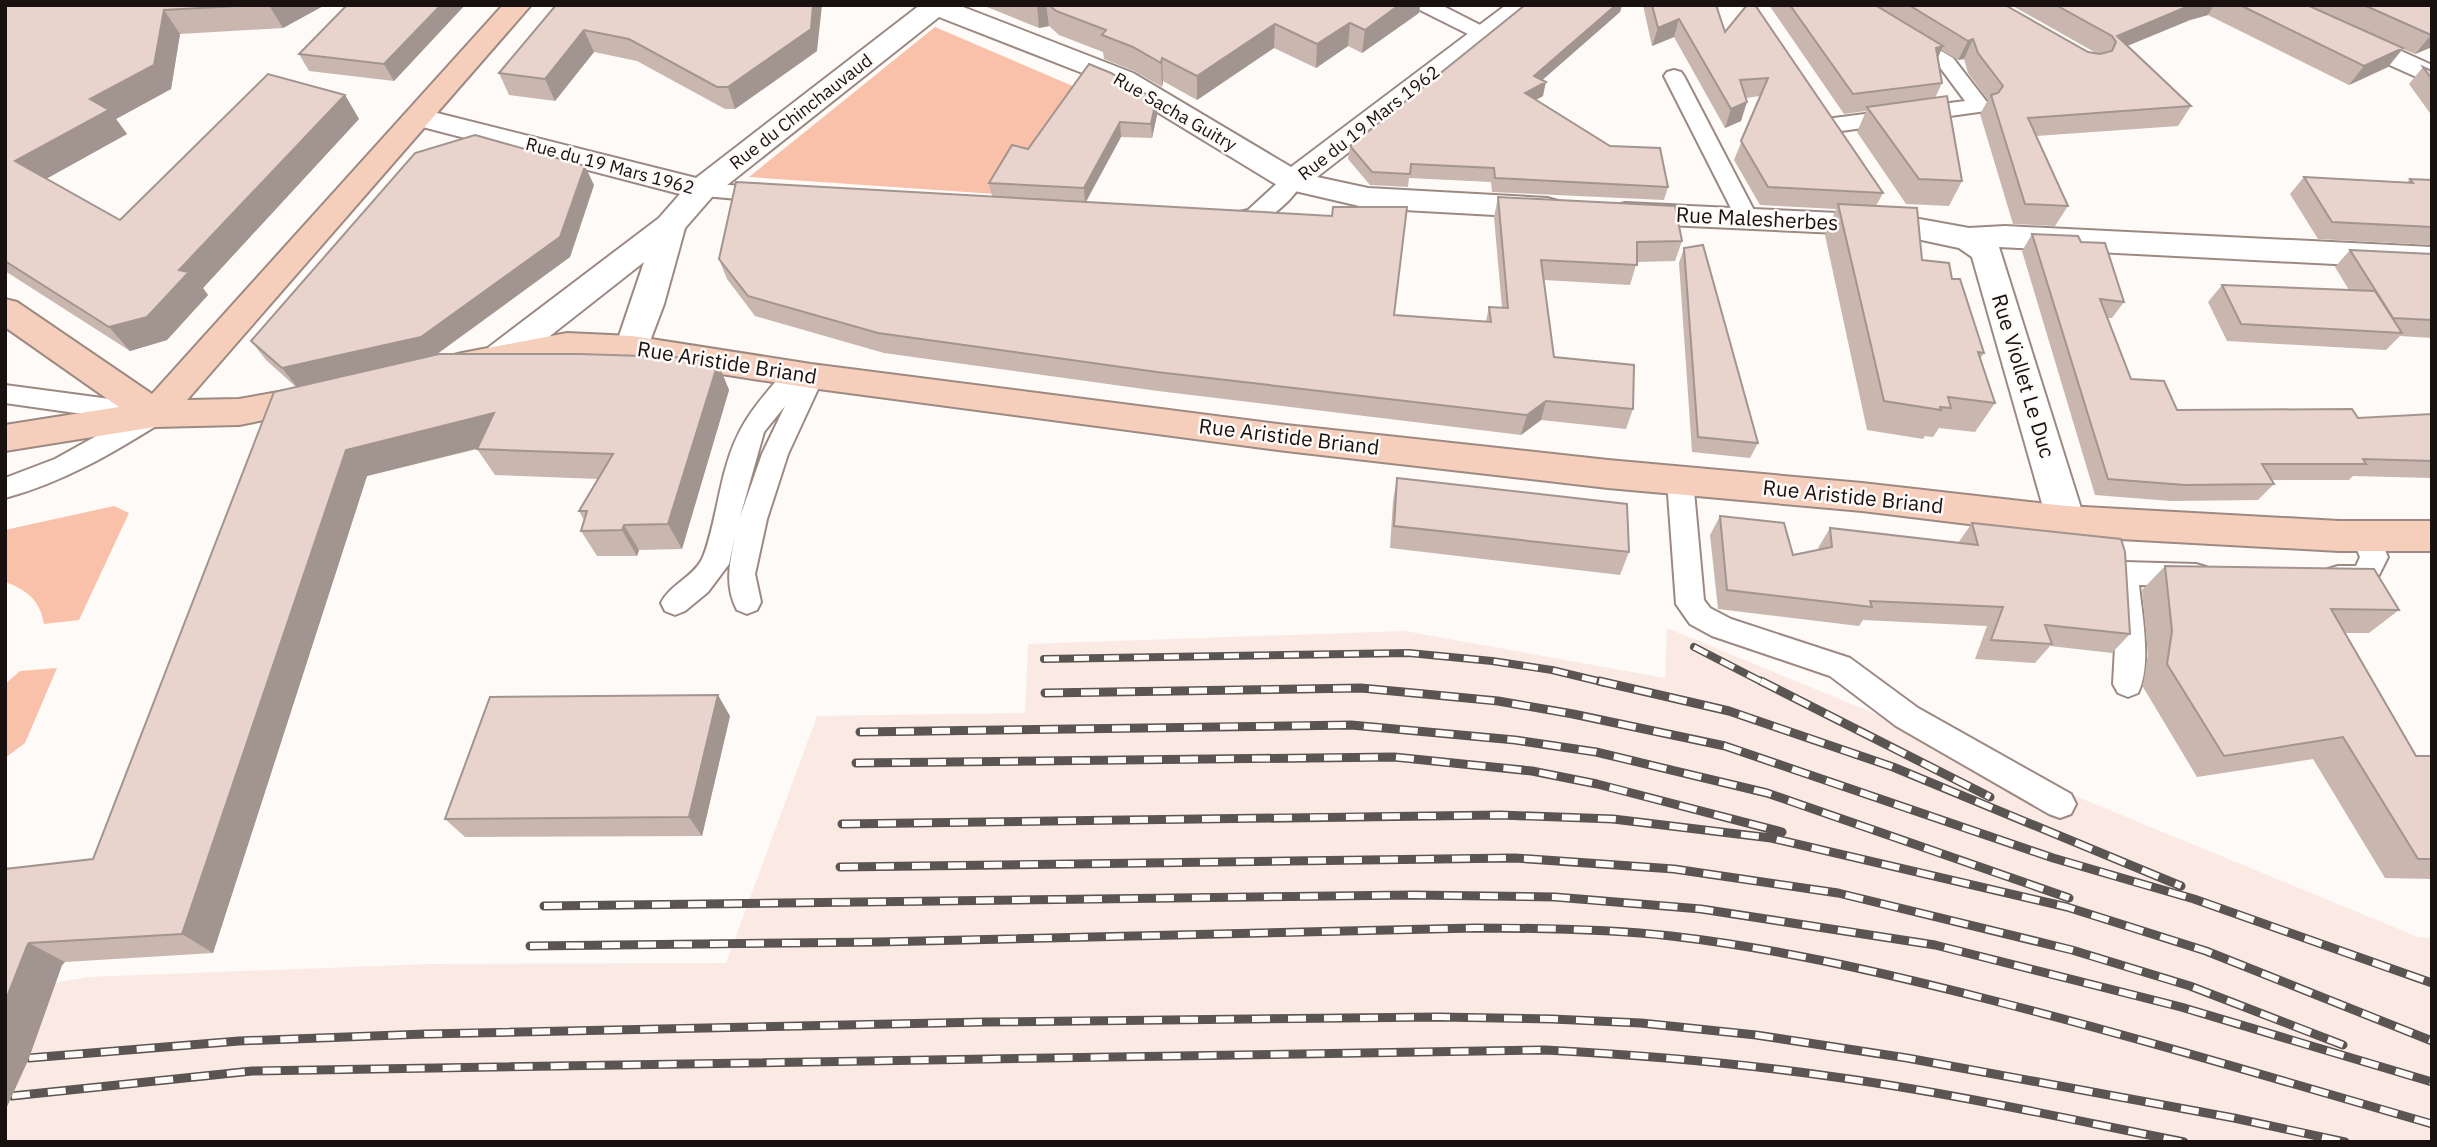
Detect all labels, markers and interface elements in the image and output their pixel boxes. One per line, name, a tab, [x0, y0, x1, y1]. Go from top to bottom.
street label: Rue du Chinchauvaud	[725, 49, 877, 175]
street label: Rue du 19 Mars 1962	[1293, 60, 1444, 185]
street label: Rue Sacha Guitry	[1110, 67, 1241, 156]
street label: Rue du 19 Mars 1962	[523, 132, 697, 199]
street label: Rue Malesherbes	[1675, 200, 1839, 236]
street label: Rue Viollet Le Duc	[1986, 290, 2062, 461]
street label: Rue Aristide Briand	[635, 334, 819, 390]
street label: Rue Aristide Briand	[1197, 411, 1381, 461]
street label: Rue Aristide Briand	[1761, 473, 1945, 519]

